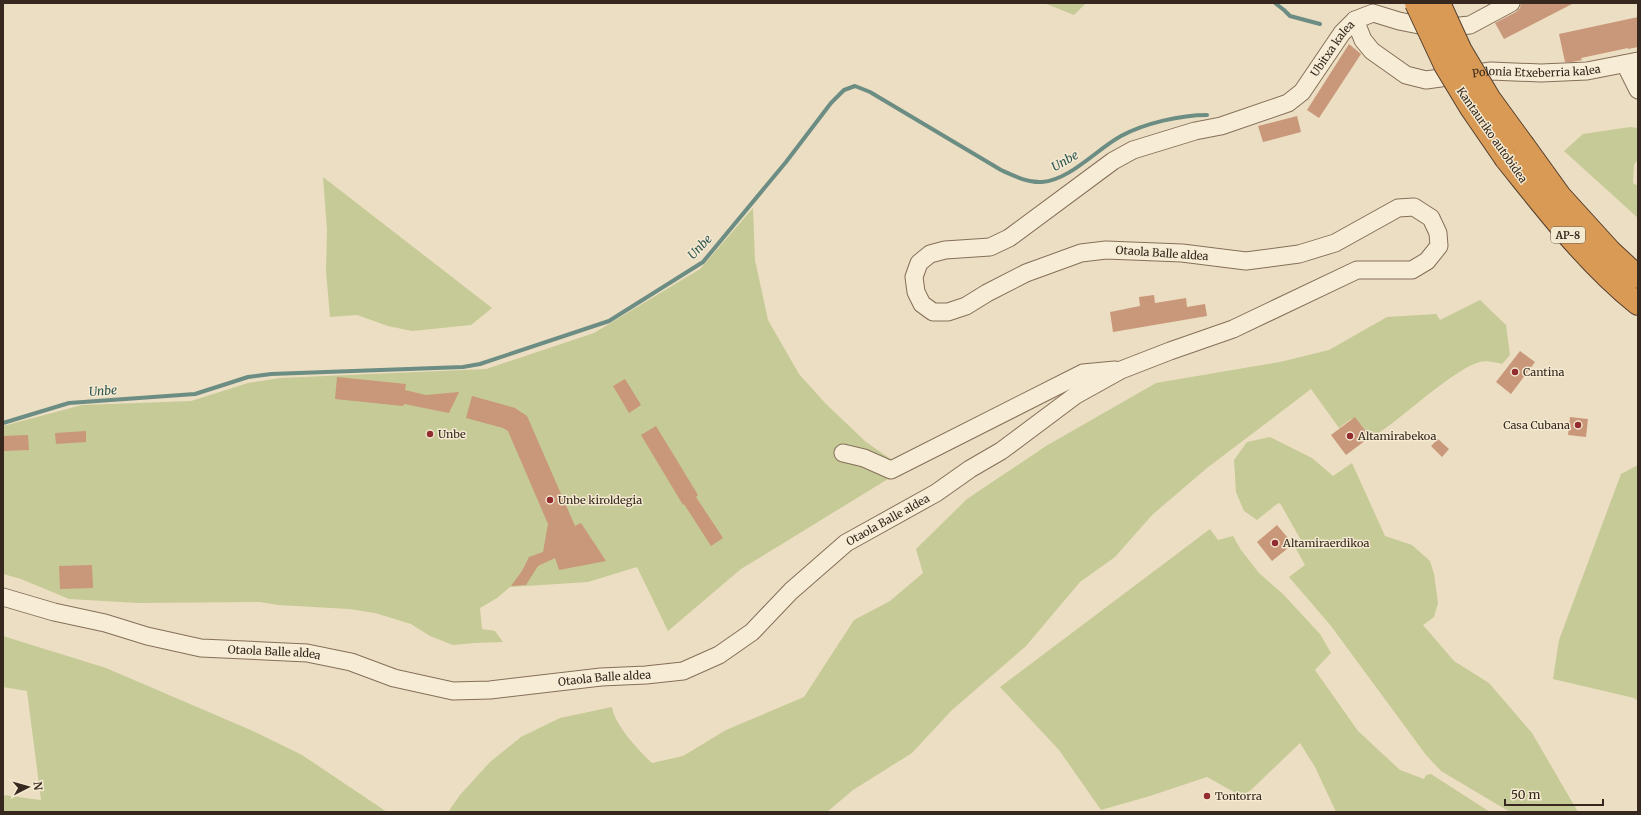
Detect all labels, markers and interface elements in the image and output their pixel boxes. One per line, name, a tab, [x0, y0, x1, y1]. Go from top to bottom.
street label: Ubitxa kalea	[1308, 18, 1357, 79]
street label: Polonia Etxeberria kalea	[1471, 61, 1602, 81]
street label: Kantauriko autobidea	[1454, 84, 1530, 186]
water label: Unbe	[1049, 147, 1081, 174]
road number: AP-8	[1551, 227, 1585, 243]
water label: Unbe	[684, 231, 715, 262]
street label: Otaola Balle aldea	[1115, 243, 1209, 263]
place label: Cantina	[1523, 365, 1564, 379]
marker: Cantina	[1510, 367, 1520, 377]
water label: Unbe	[88, 382, 118, 399]
place label: Casa Cubana	[1503, 418, 1570, 432]
marker: Casa Cubana	[1573, 420, 1583, 430]
place label: Unbe	[438, 427, 466, 441]
marker: Unbe	[425, 429, 435, 439]
place label: Altamirabekoa	[1357, 429, 1436, 443]
marker: Altamirabekoa	[1345, 431, 1355, 441]
street label: Otaola Balle aldea	[844, 491, 932, 549]
place label: Unbe kiroldegia	[558, 493, 642, 507]
marker: Unbe kiroldegia	[545, 495, 555, 505]
place label: Altamiraerdikoa	[1282, 536, 1370, 550]
marker: Altamiraerdikoa	[1270, 538, 1280, 548]
street label: Otaola Balle aldea	[227, 642, 322, 663]
street label: Otaola Balle aldea	[557, 668, 652, 689]
north arrow	[8, 767, 48, 807]
text: N	[31, 781, 45, 791]
scale bar	[1505, 781, 1603, 807]
text: 50 m	[1511, 787, 1540, 802]
place label: Tontorra	[1215, 789, 1262, 803]
marker: Tontorra	[1202, 791, 1212, 801]

